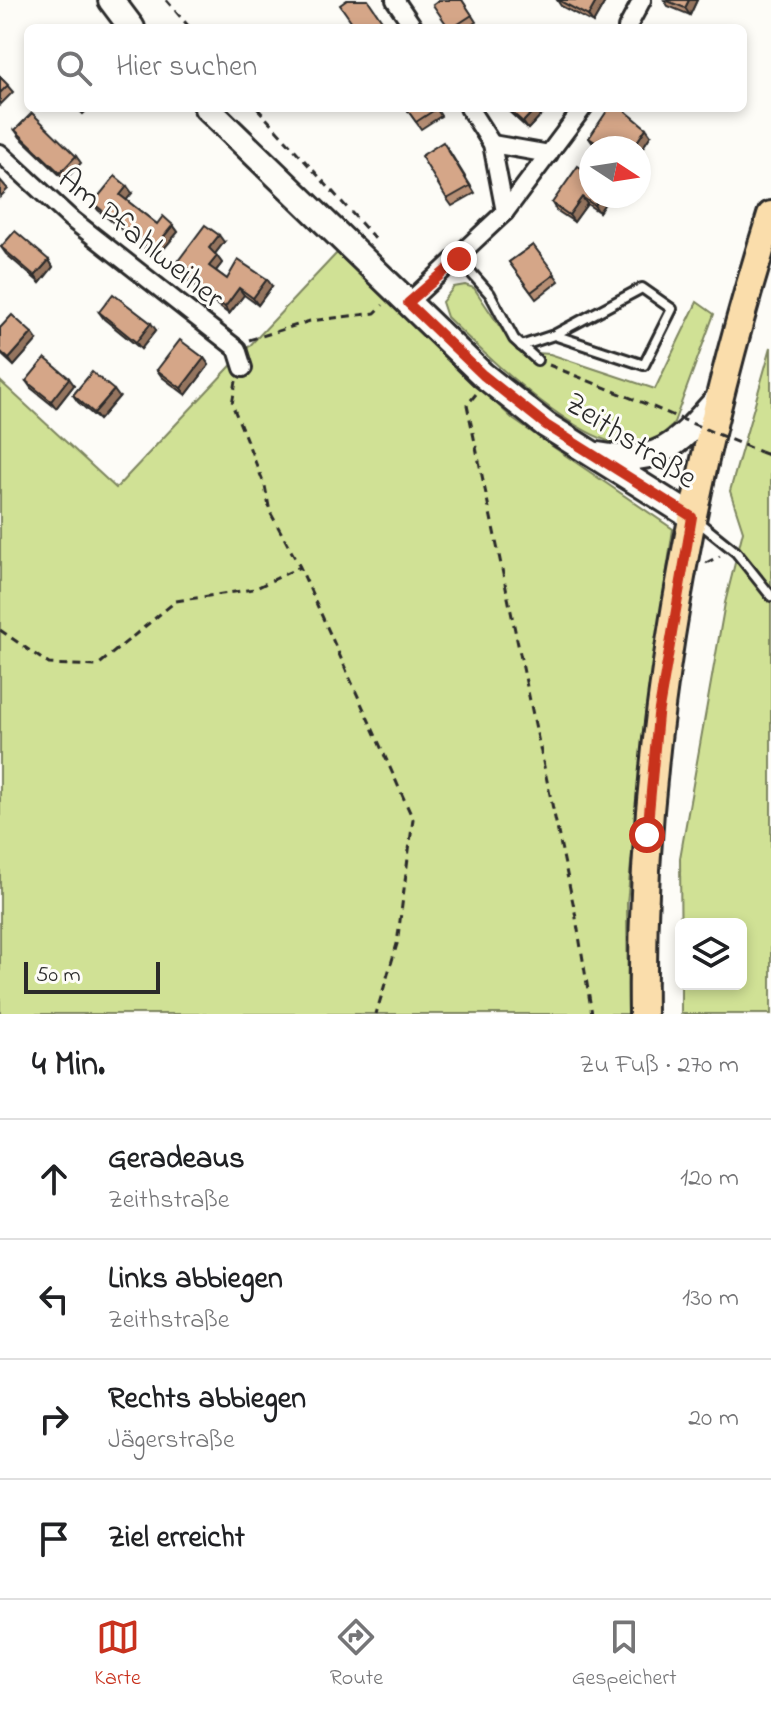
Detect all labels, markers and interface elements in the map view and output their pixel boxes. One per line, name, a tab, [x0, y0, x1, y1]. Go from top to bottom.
search box	[24, 24, 747, 112]
icon: search	[52, 46, 96, 90]
text: Hier suchen	[116, 46, 257, 90]
north arrow	[579, 136, 651, 208]
street label: Am Pfahlweiher	[46, 158, 233, 322]
route end	[441, 241, 477, 277]
street label: Zeithstraße	[555, 382, 706, 503]
route start	[629, 817, 665, 853]
map controls	[675, 918, 747, 990]
button: layers	[675, 918, 747, 990]
scale bar	[24, 958, 160, 994]
text: 50 m	[36, 960, 81, 992]
text: 4 Min.	[32, 1041, 105, 1091]
text: Zu Fuß · 270 m	[579, 1047, 739, 1085]
text: Geradeaus	[108, 1138, 245, 1182]
icon: ahead	[32, 1157, 76, 1201]
text: 120 m	[680, 1160, 739, 1198]
text: Zeithstraße	[108, 1182, 230, 1220]
text: Links abbiegen	[108, 1258, 283, 1302]
icon: left	[32, 1277, 76, 1321]
text: 130 m	[682, 1280, 739, 1318]
text: Zeithstraße	[108, 1302, 230, 1340]
text: Rechts abbiegen	[108, 1378, 306, 1422]
icon: right	[32, 1397, 76, 1441]
text: 20 m	[688, 1400, 739, 1438]
text: Jägerstraße	[108, 1422, 235, 1460]
icon: arrive	[32, 1517, 76, 1561]
text: Ziel erreicht	[108, 1517, 245, 1561]
tab: Karte	[94, 1615, 141, 1695]
tab: Route	[330, 1615, 383, 1695]
tab: Gespeichert	[572, 1615, 677, 1695]

